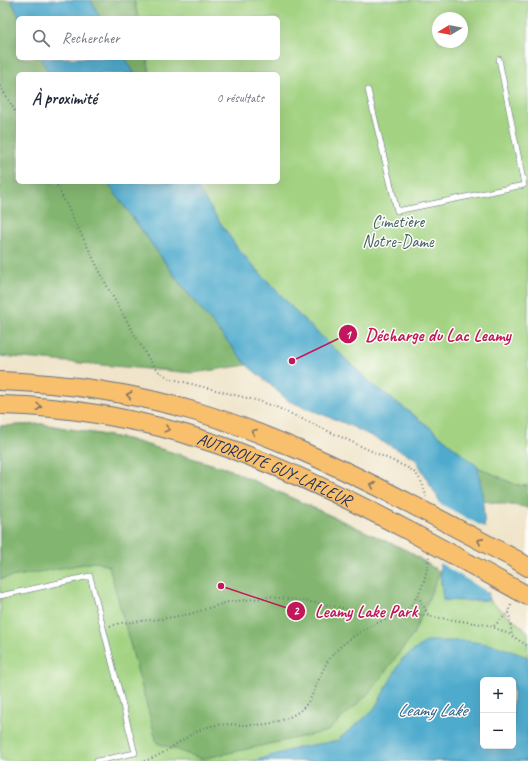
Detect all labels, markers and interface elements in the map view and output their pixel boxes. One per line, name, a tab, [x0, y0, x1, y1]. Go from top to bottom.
north arrow	[432, 12, 468, 48]
search box	[16, 16, 280, 60]
icon: search	[30, 27, 52, 49]
text: Rechercher	[62, 29, 120, 48]
text: À proximité	[32, 88, 97, 109]
text: 0 résultats	[216, 90, 264, 106]
park label: Cimetière Notre-Dame	[362, 211, 435, 252]
callout: Décharge du Lac Leamy	[338, 319, 519, 349]
text: Décharge du Lac Leamy	[365, 324, 513, 346]
text: 1	[345, 327, 352, 343]
one-way arrow	[126, 392, 133, 400]
one-way arrow	[36, 403, 42, 412]
one-way arrow	[163, 424, 170, 433]
street label: AUTOROUTE GUY-LAFLEUR	[194, 428, 357, 512]
one-way arrow	[250, 429, 258, 437]
one-way arrow	[369, 482, 377, 490]
one-way arrow	[477, 538, 484, 546]
callout: Leamy Lake Park	[286, 596, 425, 626]
text: Leamy Lake Park	[315, 600, 419, 622]
text: 2	[293, 603, 300, 619]
map controls	[480, 677, 516, 749]
button: +	[480, 677, 516, 713]
water label: Leamy Lake	[398, 699, 470, 721]
button: −	[480, 713, 516, 749]

